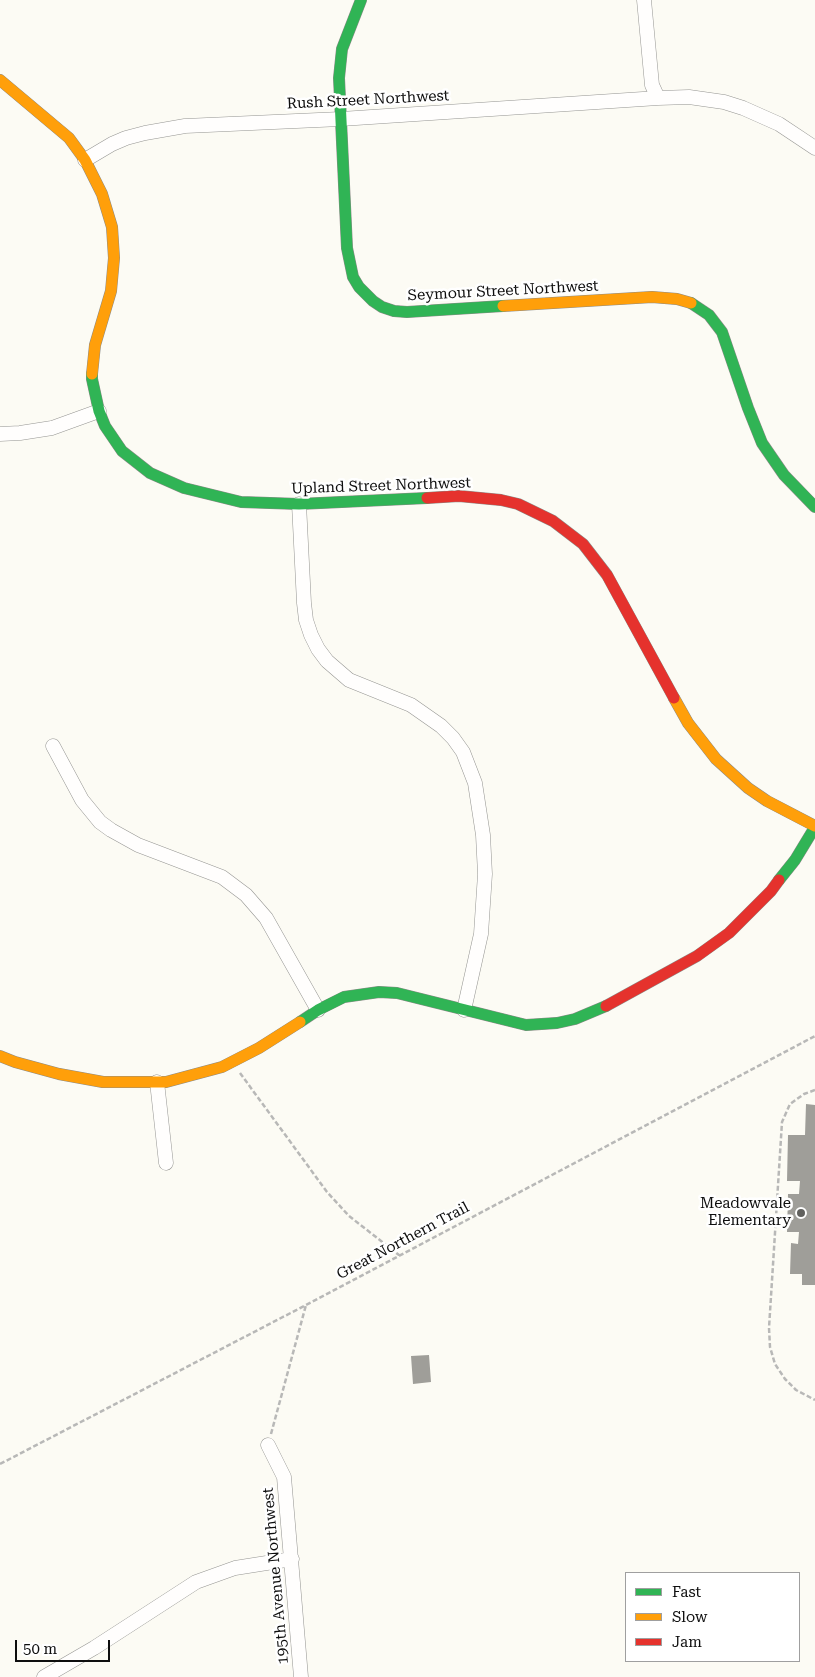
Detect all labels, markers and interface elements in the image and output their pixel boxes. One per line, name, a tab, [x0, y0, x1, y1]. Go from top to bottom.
street label: Rush Street Northwest	[286, 87, 450, 113]
street label: Seymour Street Northwest	[407, 277, 599, 305]
street label: Upland Street Northwest	[291, 474, 471, 498]
place label: Meadowvale Elementary	[700, 1195, 791, 1230]
street label: Great Northern Trail	[334, 1198, 472, 1284]
marker: Meadowvale Elementary	[795, 1207, 807, 1219]
street label: 195th Avenue Northwest	[259, 1487, 293, 1665]
legend	[625, 1572, 800, 1662]
text: Fast	[672, 1583, 701, 1601]
text: Slow	[672, 1608, 707, 1626]
scale bar	[18, 1630, 112, 1662]
text: Jam	[672, 1633, 702, 1651]
text: 50 m	[23, 1640, 57, 1658]

